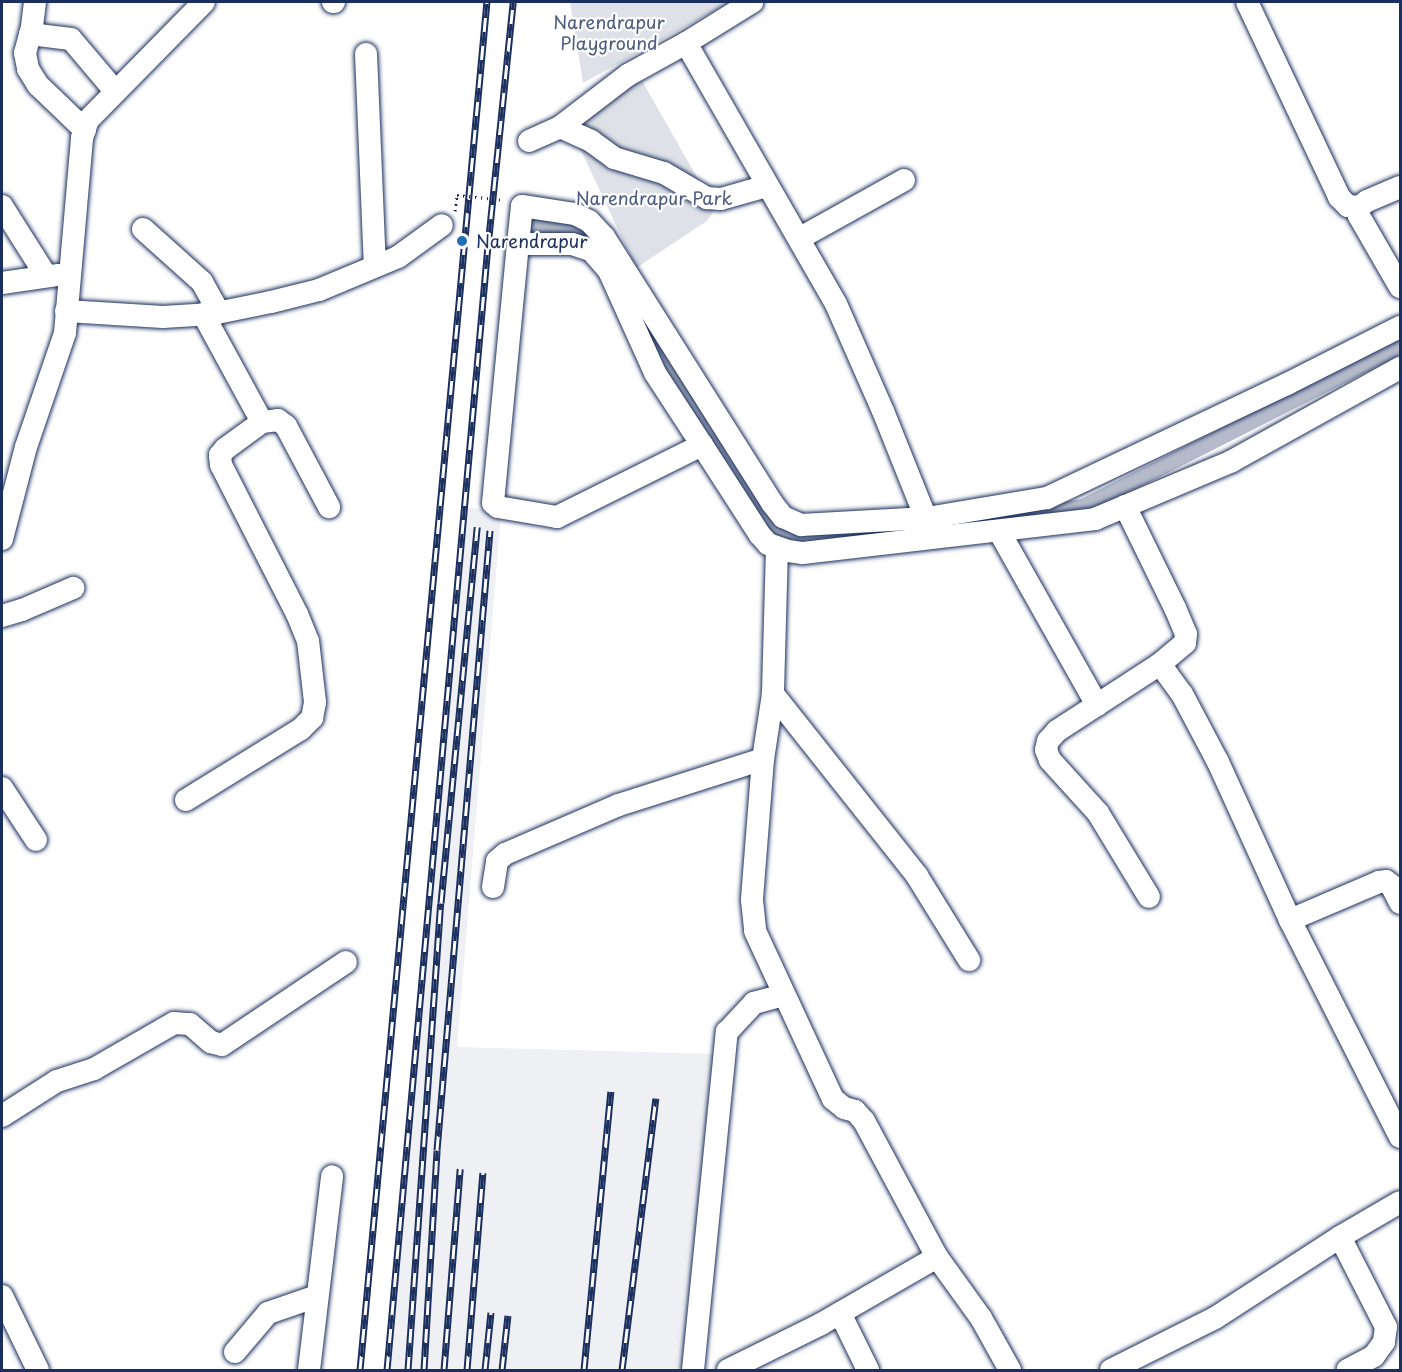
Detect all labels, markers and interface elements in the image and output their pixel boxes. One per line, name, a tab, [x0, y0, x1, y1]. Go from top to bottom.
park label: Narendrapur Playground	[553, 12, 665, 54]
park label: Narendrapur Park	[575, 187, 733, 209]
place label: Narendrapur	[476, 230, 588, 252]
marker: Narendrapur	[453, 232, 471, 250]

